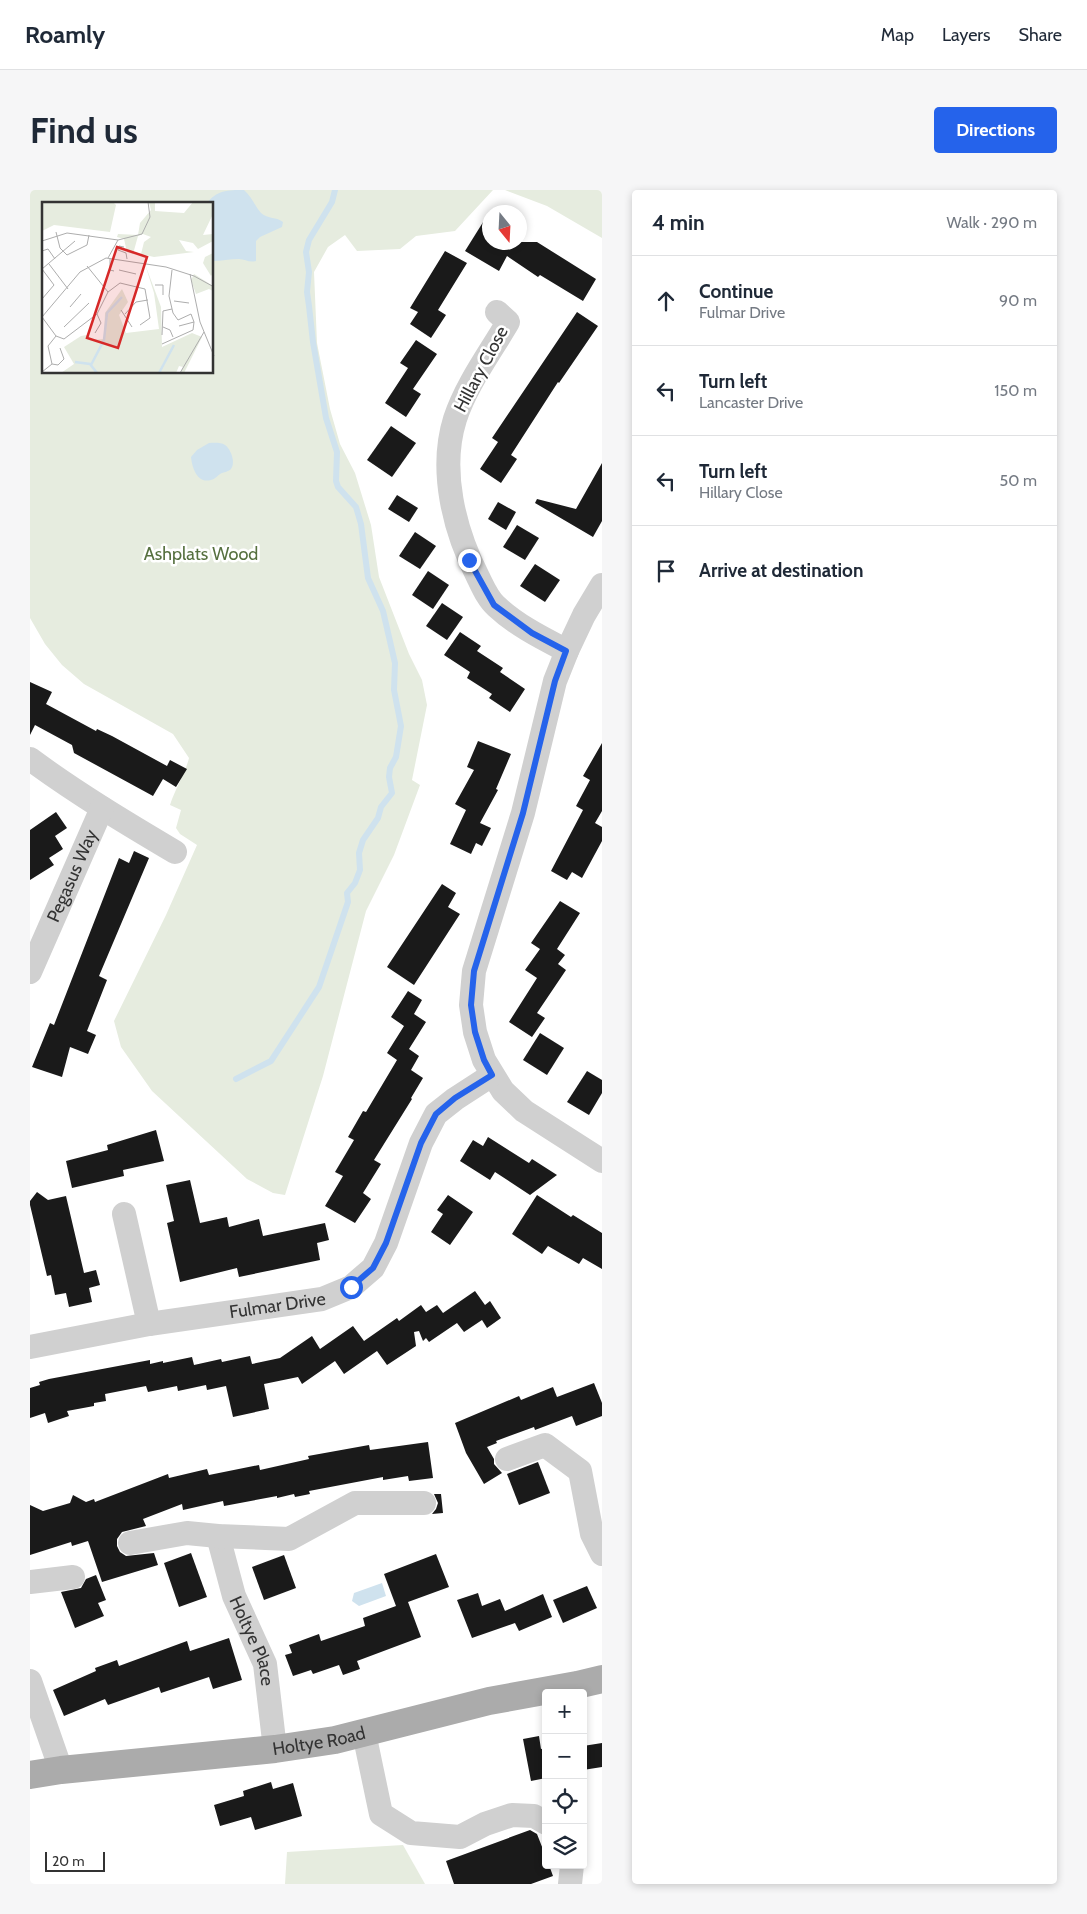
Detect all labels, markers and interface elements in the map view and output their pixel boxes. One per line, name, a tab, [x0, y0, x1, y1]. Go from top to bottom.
text: Roamly	[25, 20, 105, 49]
text: Map	[881, 24, 914, 46]
text: Layers	[942, 24, 991, 46]
text: Share	[1019, 24, 1062, 46]
button: Directions	[934, 107, 1057, 153]
text: Find us	[30, 109, 138, 152]
inset map	[42, 202, 214, 374]
north arrow	[482, 205, 527, 250]
text: 4 min	[652, 210, 705, 235]
text: Walk · 290 m	[947, 213, 1037, 232]
text: Continue	[699, 280, 773, 303]
icon: ahead	[652, 287, 680, 315]
text: 90 m	[999, 291, 1037, 310]
text: Fulmar Drive	[699, 303, 785, 322]
street label: Hillary Close	[449, 322, 513, 416]
text: Turn left	[699, 370, 767, 393]
icon: left	[652, 377, 680, 405]
text: 150 m	[994, 381, 1037, 400]
text: Lancaster Drive	[699, 393, 803, 412]
text: Turn left	[699, 460, 767, 483]
icon: left	[652, 467, 680, 495]
text: 50 m	[1000, 471, 1037, 490]
text: Hillary Close	[699, 483, 783, 502]
park label: Ashplats Wood	[144, 543, 258, 565]
route end	[458, 549, 481, 572]
icon: arrive	[652, 557, 680, 585]
text: Arrive at destination	[699, 559, 863, 582]
street label: Pegasus Way	[42, 826, 102, 926]
route start	[340, 1276, 363, 1299]
street label: Fulmar Drive	[228, 1288, 327, 1323]
street label: Holtye Place	[225, 1593, 278, 1687]
map controls	[542, 1689, 587, 1869]
button: +	[542, 1689, 587, 1734]
street label: Holtye Road	[271, 1722, 368, 1760]
button: −	[542, 1734, 587, 1779]
button: locate	[542, 1779, 587, 1824]
button: layers	[542, 1824, 587, 1869]
scale bar	[45, 1849, 105, 1872]
text: 20 m	[52, 1852, 85, 1870]

